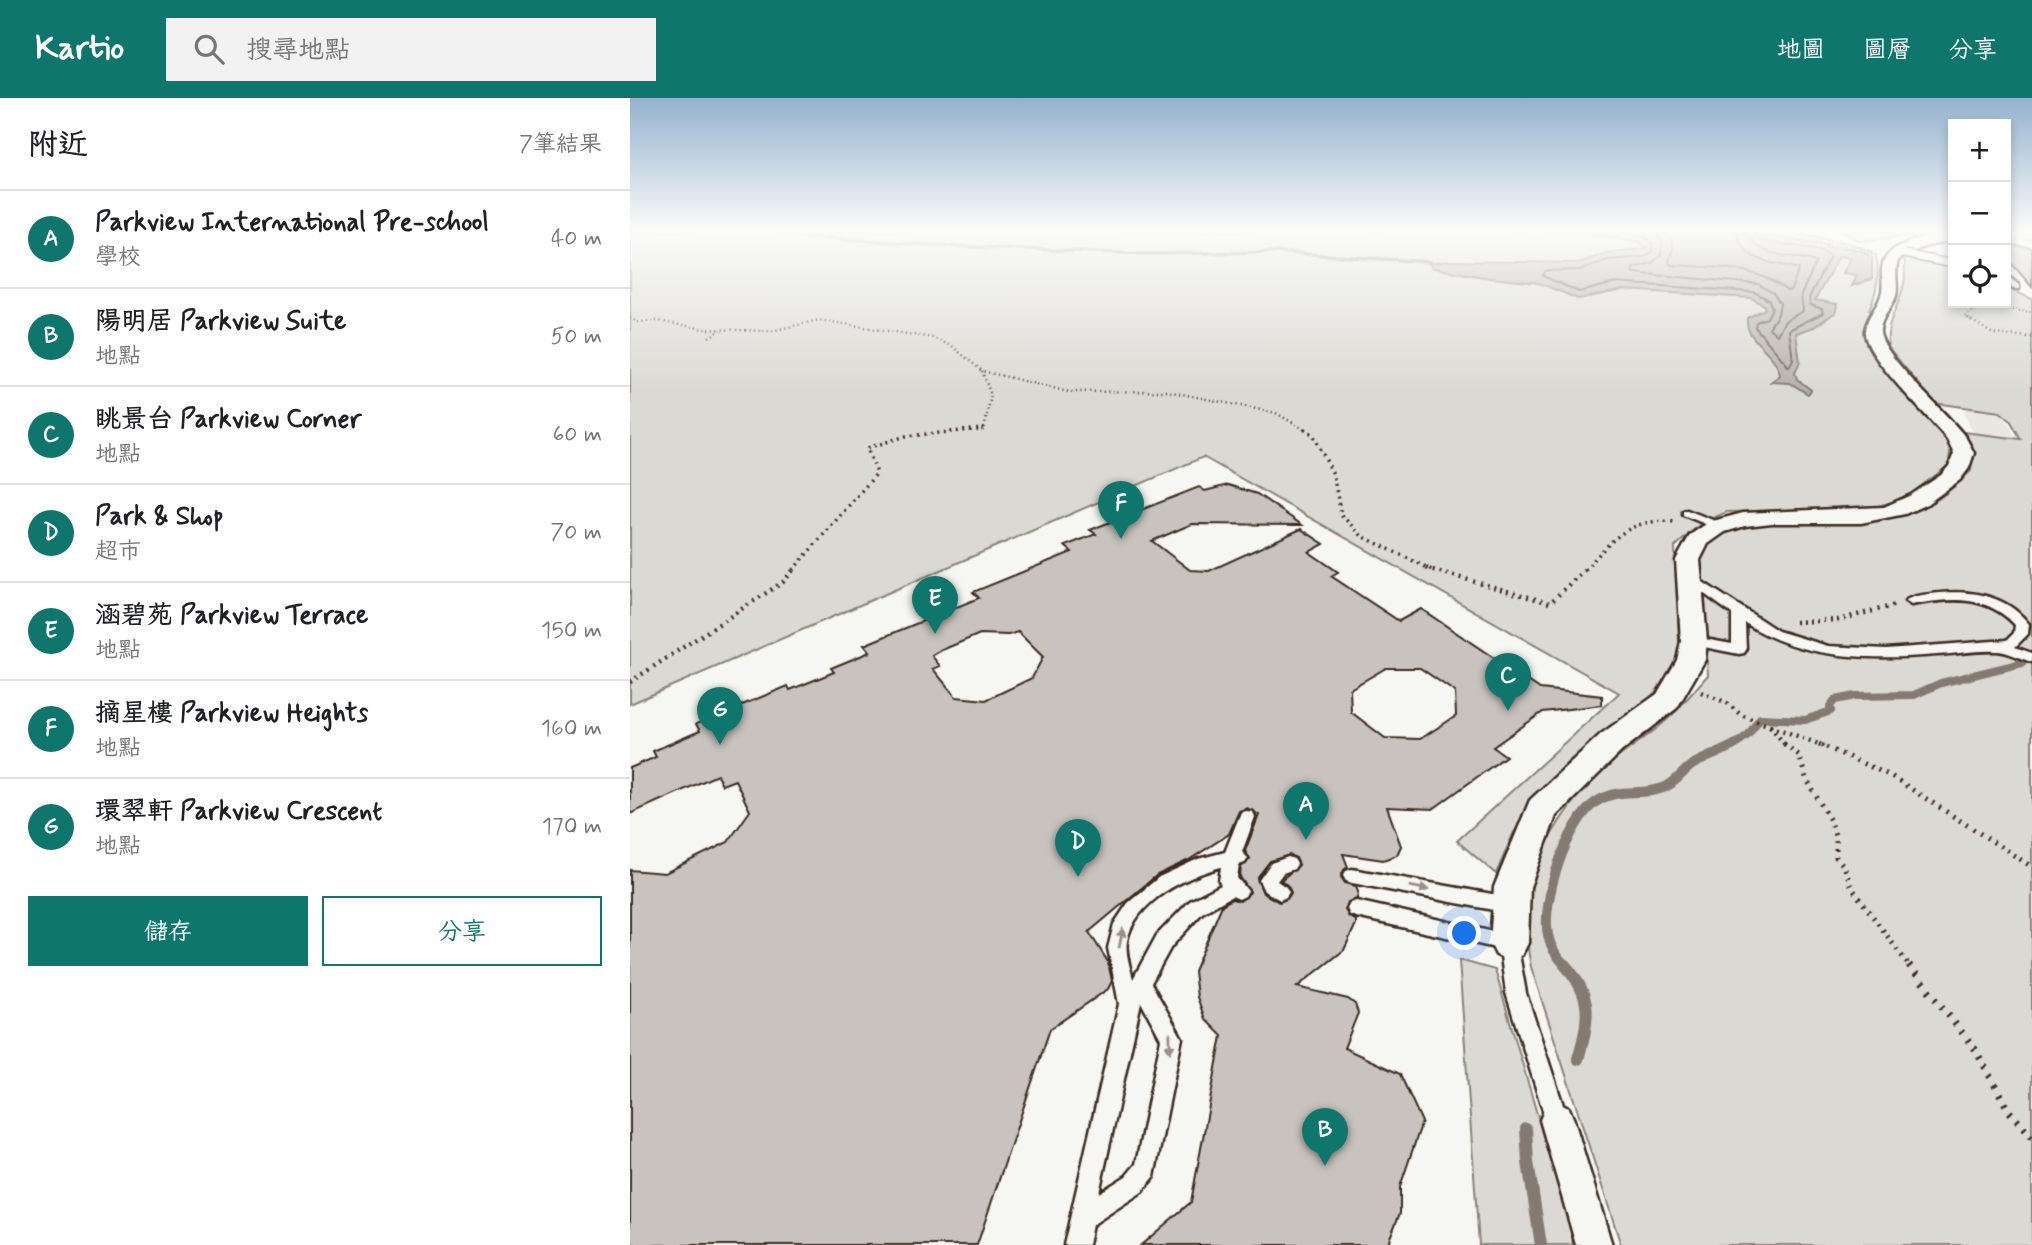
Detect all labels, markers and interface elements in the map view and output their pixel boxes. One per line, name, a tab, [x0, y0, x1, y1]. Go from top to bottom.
search box	[166, 18, 656, 81]
text: Kartio	[35, 27, 124, 71]
icon: search	[190, 30, 228, 68]
text: 搜尋地點	[246, 34, 350, 68]
text: 地圖	[1777, 35, 1825, 66]
text: 圖層	[1863, 35, 1911, 66]
text: 分享	[1949, 35, 1997, 66]
map controls	[1948, 119, 2011, 308]
button: +	[1948, 119, 2011, 182]
text: 附近	[28, 126, 88, 165]
text: 7筆結果	[519, 130, 602, 160]
button: −	[1948, 182, 2011, 245]
text: Parkview International Pre-school	[95, 206, 489, 240]
text: A	[43, 224, 59, 254]
text: 40 m	[551, 224, 602, 254]
text: 學校	[95, 243, 141, 273]
button: locate	[1948, 245, 2011, 308]
text: 陽明居 Parkview Suite	[95, 305, 346, 339]
text: B	[44, 322, 58, 352]
text: 50 m	[551, 322, 602, 352]
text: 地點	[95, 342, 141, 372]
text: 眺景台 Parkview Corner	[95, 403, 362, 437]
text: C	[43, 420, 59, 450]
text: 60 m	[553, 420, 602, 450]
text: 地點	[95, 440, 141, 470]
pin: F	[1098, 481, 1144, 539]
text: Park & Shop	[95, 500, 223, 534]
text: D	[43, 518, 59, 548]
text: 70 m	[550, 518, 602, 548]
text: 超市	[95, 537, 141, 567]
pin: E	[912, 576, 958, 634]
text: 涵碧苑 Parkview Terrace	[95, 599, 368, 633]
text: E	[44, 616, 58, 646]
text: 150 m	[541, 616, 602, 646]
text: 地點	[95, 636, 141, 666]
pin: C	[1485, 653, 1531, 711]
pin: G	[697, 687, 743, 745]
text: 摘星樓 Parkview Heights	[95, 697, 368, 731]
text: F	[45, 714, 57, 744]
text: 160 m	[541, 714, 602, 744]
text: 地點	[95, 734, 141, 764]
pin: A	[1283, 782, 1329, 840]
text: 環翠軒 Parkview Crescent	[95, 795, 382, 829]
text: G	[43, 812, 59, 842]
text: 170 m	[542, 812, 602, 842]
pin: D	[1055, 819, 1101, 877]
text: 地點	[95, 832, 141, 862]
one-way arrow	[1408, 883, 1430, 894]
button: 儲存	[28, 896, 308, 966]
button: 分享	[322, 896, 602, 966]
your location	[1447, 916, 1481, 950]
one-way arrow	[1115, 927, 1126, 949]
one-way arrow	[1165, 1032, 1176, 1054]
pin: B	[1302, 1108, 1348, 1166]

